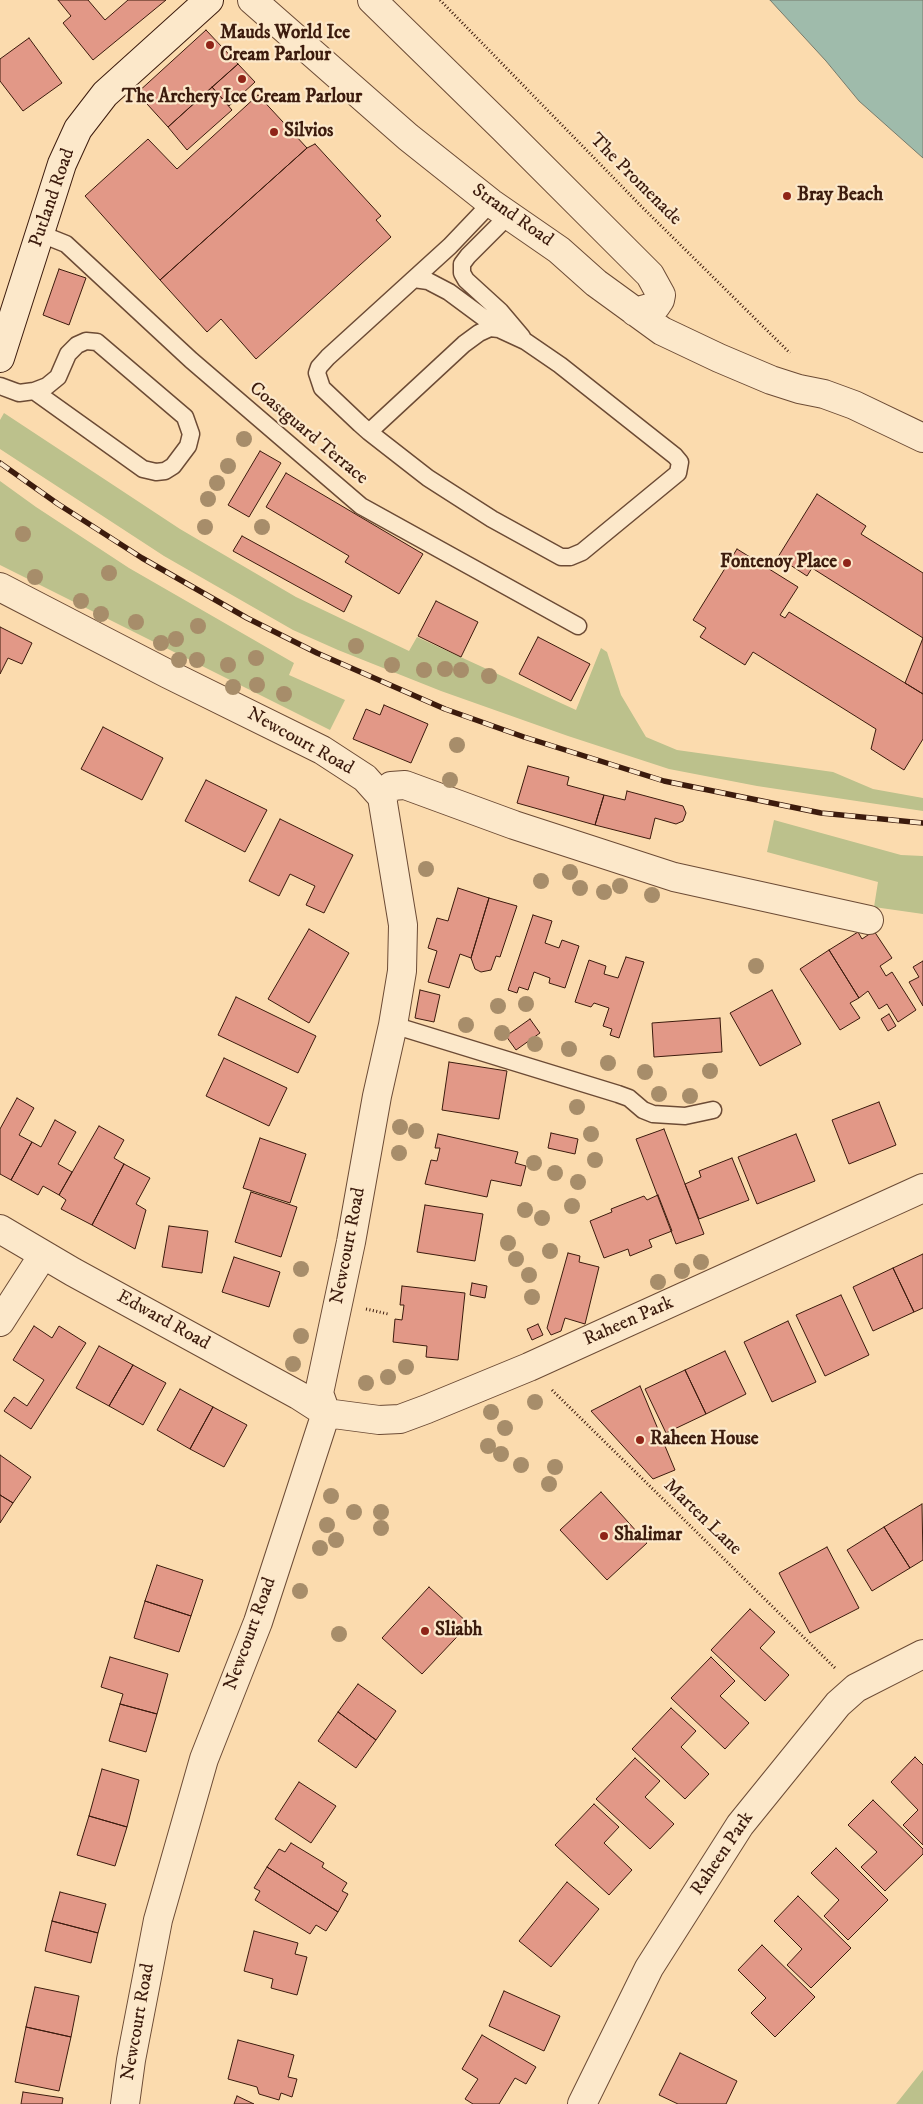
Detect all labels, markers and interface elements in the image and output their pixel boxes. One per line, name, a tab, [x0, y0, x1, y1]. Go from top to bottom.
place label: Mauds World Ice Cream Parlour	[220, 23, 350, 67]
marker: Mauds World Ice Cream Parlour	[204, 39, 216, 51]
marker: The Archery Ice Cream Parlour	[236, 73, 248, 85]
place label: The Archery Ice Cream Parlour	[122, 87, 362, 109]
place label: Silvios	[284, 121, 333, 143]
marker: Silvios	[268, 126, 280, 138]
street label: The Promenade	[584, 129, 686, 231]
street label: Putland Road	[25, 146, 81, 250]
street label: Strand Road	[467, 180, 557, 252]
place label: Bray Beach	[797, 185, 883, 207]
marker: Bray Beach	[781, 190, 793, 202]
street label: Coastguard Terrace	[244, 378, 372, 490]
place label: Fontenoy Place	[720, 552, 837, 574]
marker: Fontenoy Place	[841, 557, 853, 569]
street label: Newcourt Road	[243, 703, 357, 781]
street label: Newcourt Road	[327, 1186, 371, 1306]
street label: Edward Road	[112, 1286, 214, 1356]
street label: Raheen Park	[581, 1292, 677, 1352]
place label: Raheen House	[650, 1429, 759, 1451]
marker: Raheen House	[634, 1434, 646, 1446]
street label: Marten Lane	[658, 1475, 746, 1561]
place label: Shalimar	[614, 1525, 682, 1547]
marker: Shalimar	[598, 1530, 610, 1542]
street label: Newcourt Road	[220, 1575, 282, 1693]
place label: Sliabh	[435, 1620, 482, 1642]
marker: Sliabh	[419, 1625, 431, 1637]
street label: Raheen Park	[687, 1808, 759, 1900]
street label: Newcourt Road	[117, 1962, 161, 2082]

